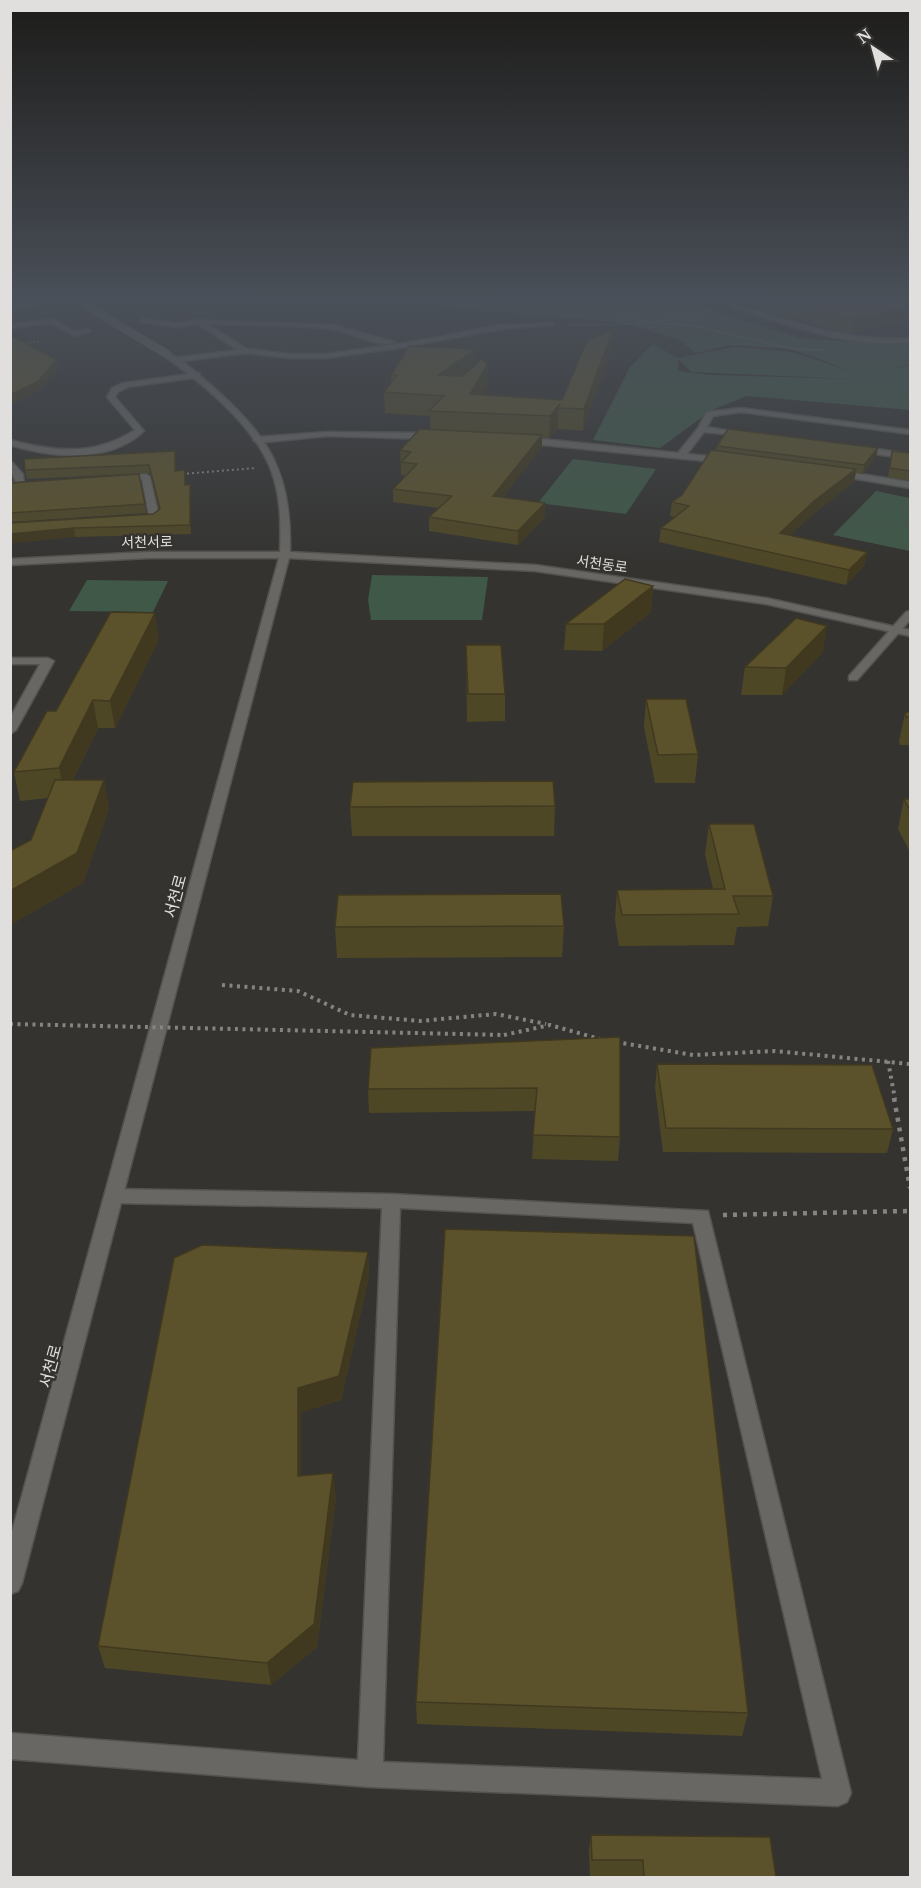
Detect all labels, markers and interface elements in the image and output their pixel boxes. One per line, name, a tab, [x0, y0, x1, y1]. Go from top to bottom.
north arrow	[843, 18, 903, 78]
text: N	[853, 23, 876, 48]
street label: 서천서로	[121, 532, 173, 551]
street label: 서천동로	[575, 551, 629, 577]
street label: 서천로	[159, 872, 191, 920]
street label: 서천로	[34, 1342, 66, 1390]

